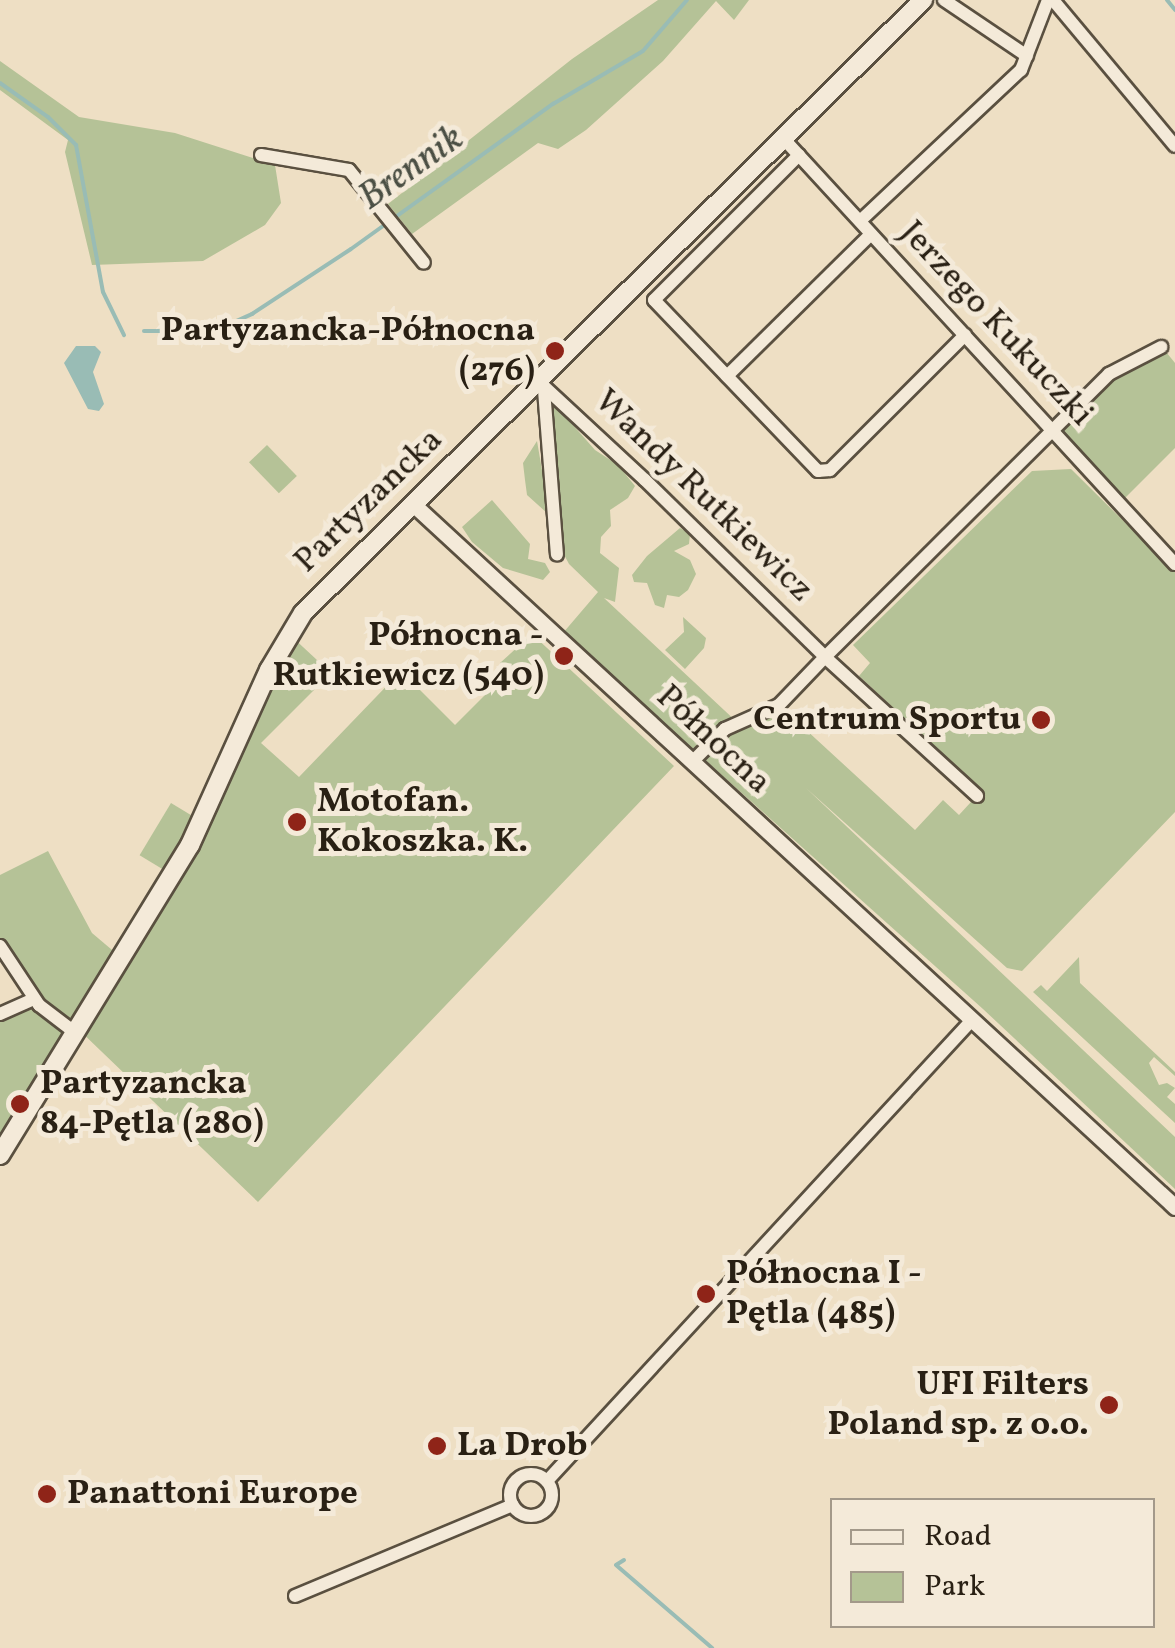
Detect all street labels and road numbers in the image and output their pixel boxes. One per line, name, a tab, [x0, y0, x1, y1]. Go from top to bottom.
street label: Jerzego Kukuczki	[890, 213, 1102, 435]
street label: Wandy Rutkiewicz	[584, 380, 822, 612]
street label: Partyzancka	[286, 420, 452, 582]
street label: Północna	[647, 676, 779, 804]

